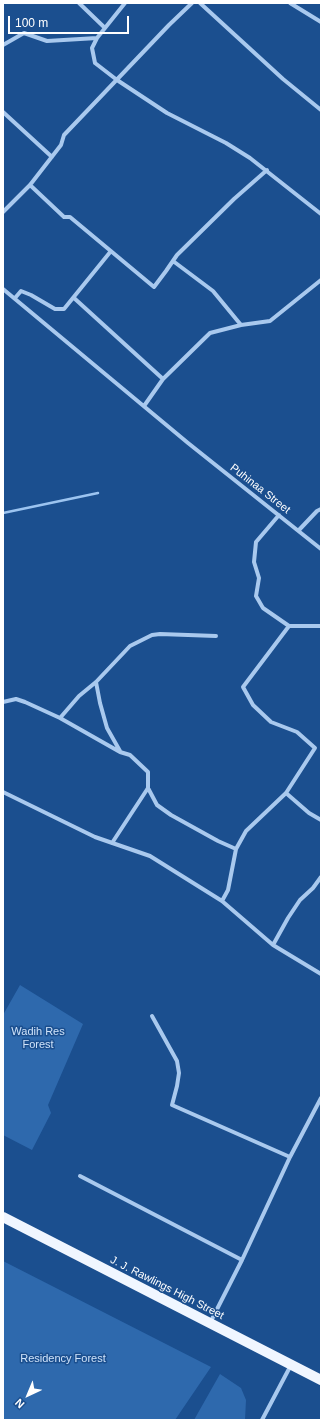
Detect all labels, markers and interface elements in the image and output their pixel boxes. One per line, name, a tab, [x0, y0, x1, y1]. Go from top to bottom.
scale bar	[10, 8, 131, 34]
text: 100 m	[15, 16, 48, 30]
street label: Puhinaa Street	[227, 461, 293, 517]
park label: Wadih Res Forest	[11, 1025, 65, 1051]
street label: J. J. Rawlings High Street	[108, 1254, 226, 1322]
park label: Residency Forest	[20, 1352, 106, 1366]
north arrow	[8, 1375, 48, 1415]
text: N	[13, 1397, 27, 1411]

